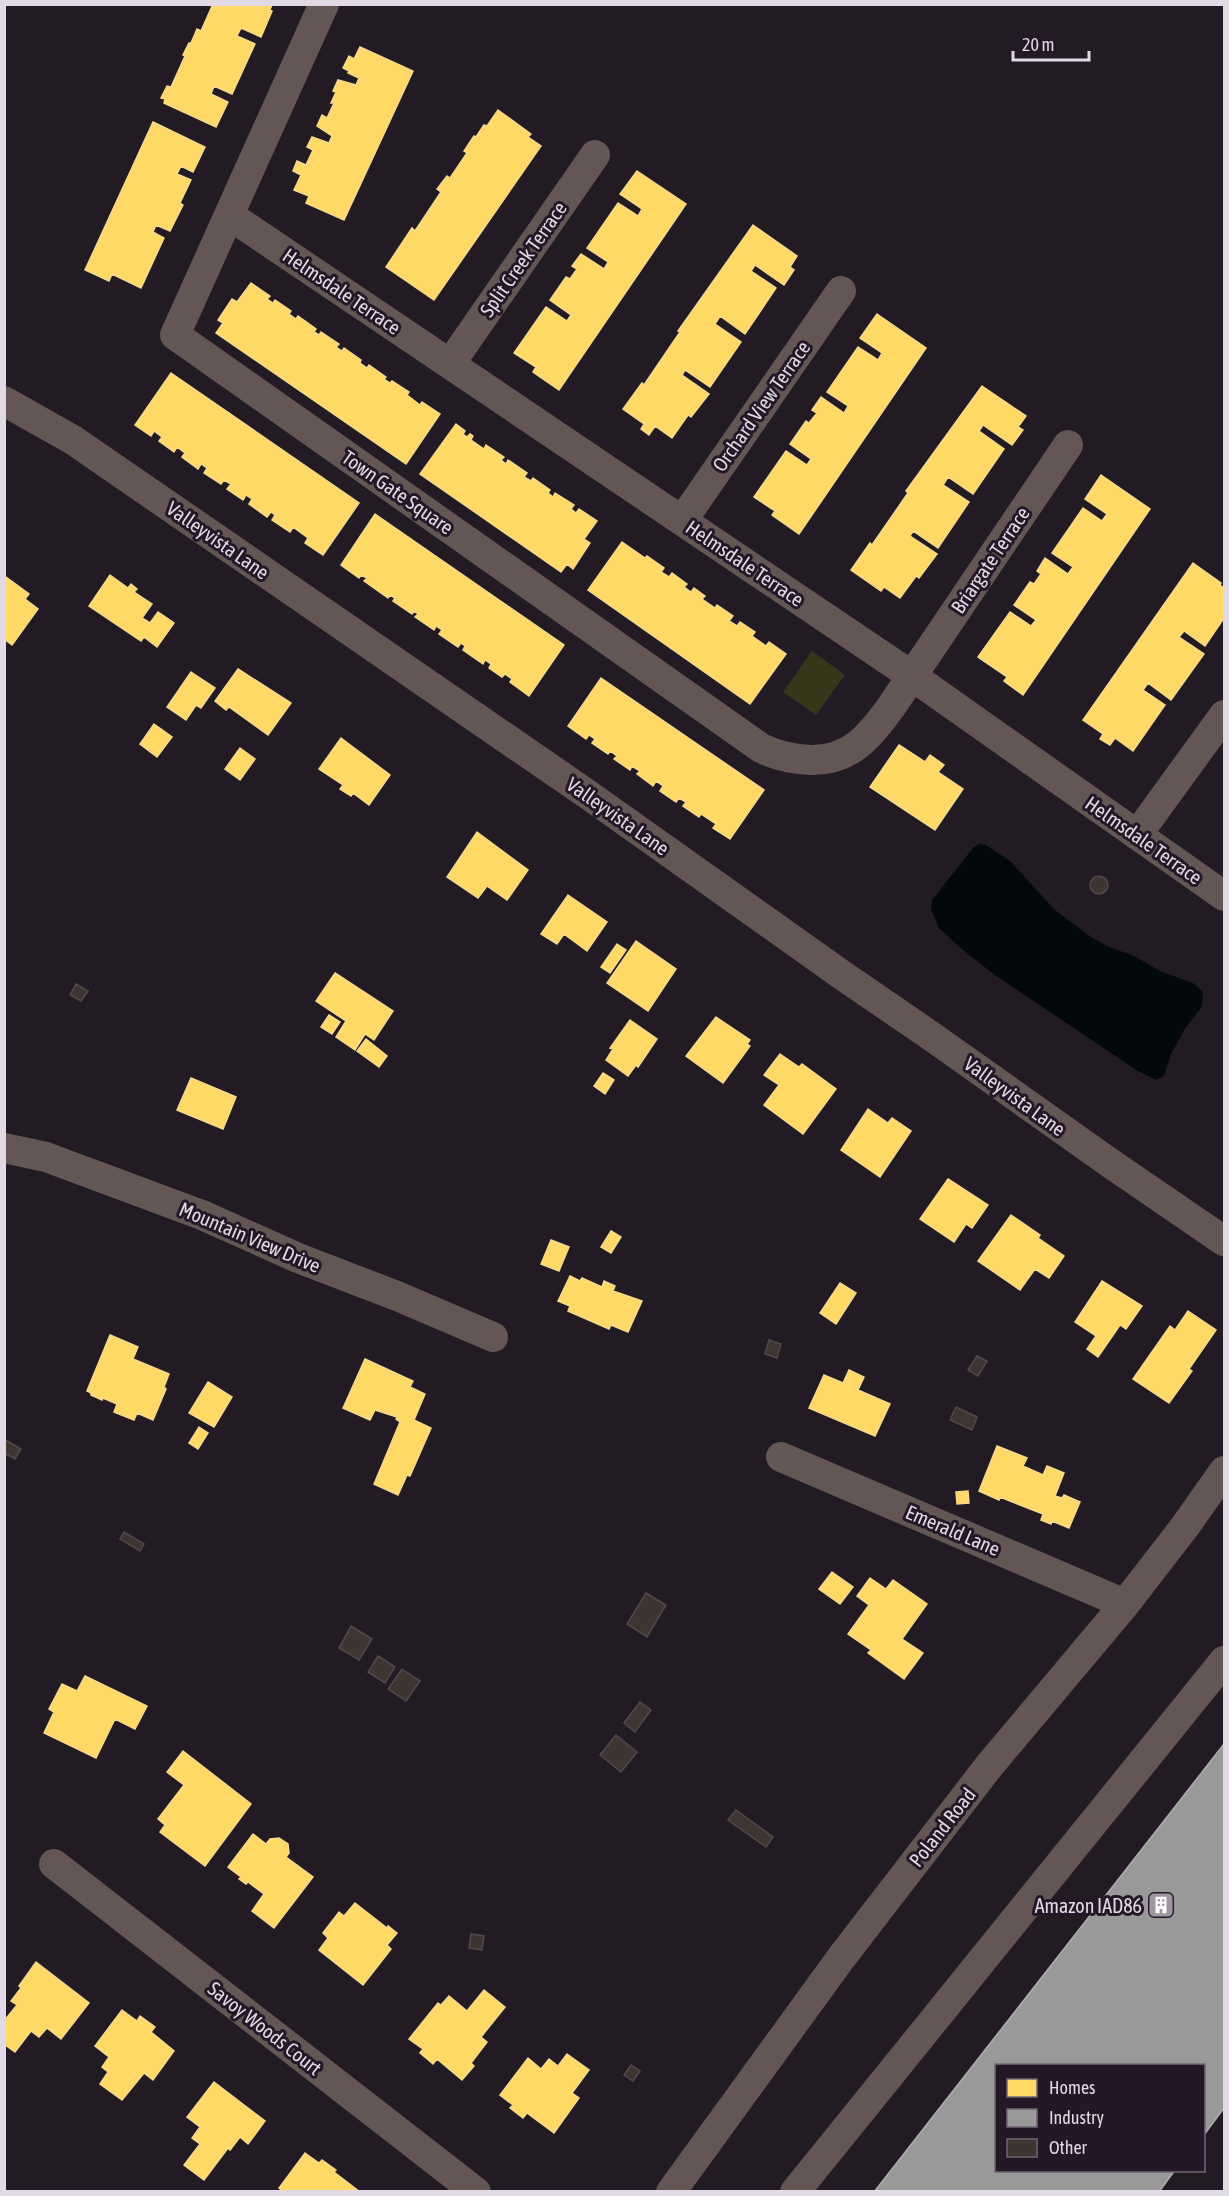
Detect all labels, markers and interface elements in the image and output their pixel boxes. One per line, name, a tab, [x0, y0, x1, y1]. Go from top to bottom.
scale bar	[1013, 24, 1090, 62]
text: 20 m	[1022, 34, 1054, 55]
street label: Split Creek Terrace	[475, 197, 571, 321]
street label: Helmsdale Terrace	[279, 243, 405, 339]
street label: Orchard View Terrace	[707, 336, 815, 476]
street label: Town Gate Square	[338, 445, 458, 539]
street label: Valleyvista Lane	[162, 496, 274, 584]
street label: Briargate Terrace	[946, 502, 1034, 618]
street label: Helmsdale Terrace	[682, 515, 808, 611]
street label: Valleyvista Lane	[562, 772, 674, 860]
street label: Helmsdale Terrace	[1081, 791, 1207, 889]
street label: Valleyvista Lane	[960, 1052, 1070, 1140]
street label: Mountain View Drive	[176, 1197, 324, 1277]
street label: Emerald Lane	[903, 1500, 1003, 1560]
street label: Poland Road	[904, 1783, 980, 1871]
building icon: Amazon IAD86	[1146, 1890, 1176, 1920]
place label: Amazon IAD86	[1035, 1894, 1142, 1917]
street label: Savoy Woods Court	[204, 1977, 326, 2080]
legend	[995, 2064, 1205, 2172]
text: Homes	[1049, 2077, 1095, 2098]
text: Industry	[1049, 2107, 1104, 2128]
text: Other	[1049, 2137, 1088, 2158]

